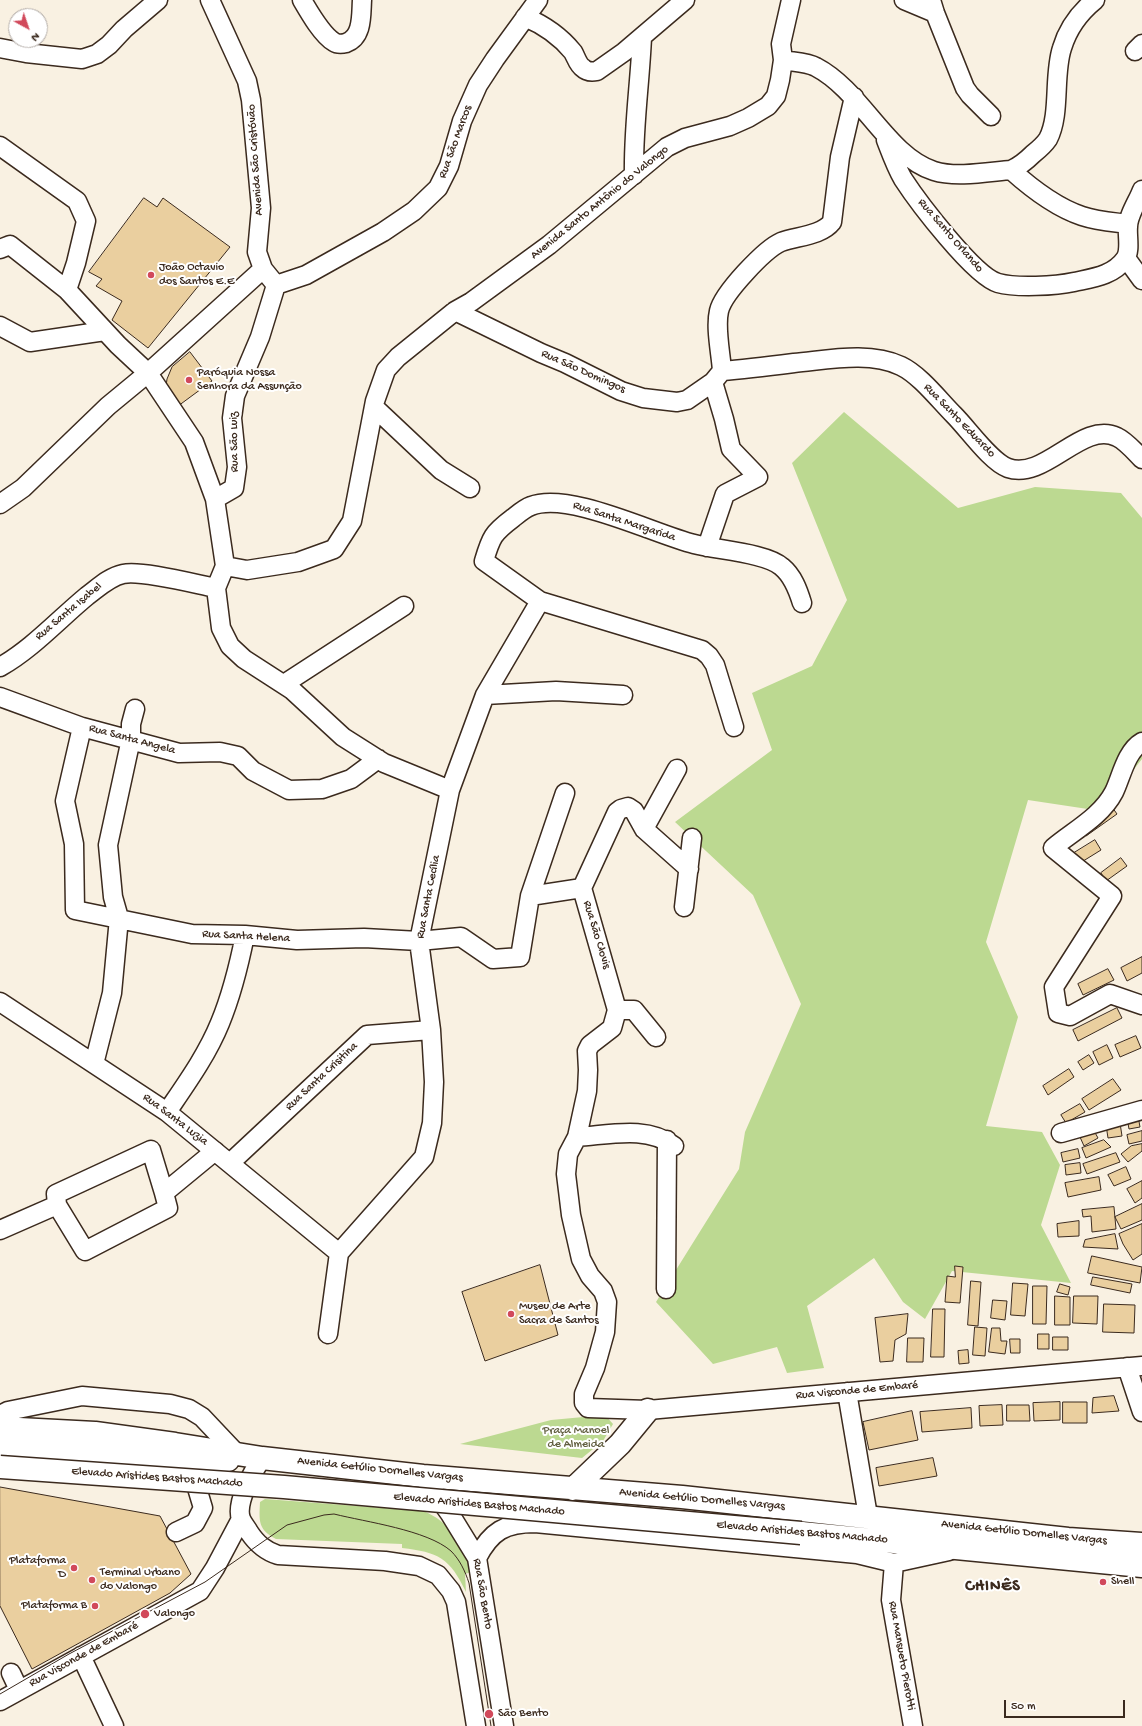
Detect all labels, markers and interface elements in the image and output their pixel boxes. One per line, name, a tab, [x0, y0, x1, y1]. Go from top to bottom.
north arrow	[8, 8, 48, 48]
text: N	[28, 30, 42, 43]
street label: Avenida São Cristóvão	[245, 104, 267, 216]
street label: Rua São Marcos	[436, 104, 476, 180]
street label: Avenida Santo Antônio do Valongo	[528, 143, 672, 263]
street label: Rua Santo Orlando	[914, 196, 986, 276]
place label: João Octavio dos Santos E.E	[159, 261, 235, 289]
marker: João Octavio dos Santos E.E	[146, 270, 156, 280]
street label: Rua São Domingos	[538, 347, 628, 397]
place label: Paróquia Nossa Senhora da Assunção	[197, 366, 302, 394]
marker: Paróquia Nossa Senhora da Assunção	[184, 375, 194, 385]
street label: Rua Santo Eduardo	[920, 381, 998, 461]
street label: Rua São Luiz	[227, 412, 243, 472]
street label: Rua Santa Margarida	[571, 499, 677, 545]
street label: Rua Santa Isabel	[33, 580, 105, 644]
street label: Rua Santa Angela	[87, 722, 177, 758]
street label: Rua Santa Cecília	[414, 854, 444, 940]
street label: Rua São Clovis	[579, 899, 613, 971]
street label: Rua Santa Helena	[202, 928, 290, 946]
street label: Rua Santa Crisitina	[283, 1040, 361, 1114]
street label: Rua Santa Luzia	[139, 1091, 211, 1149]
place label: Museu de Arte Sacra de Santos	[519, 1300, 599, 1328]
marker: Museu de Arte Sacra de Santos	[506, 1309, 516, 1319]
street label: Rua Visconde de Embaré	[795, 1378, 919, 1404]
park label: Praça Manoel de Almeida	[543, 1424, 609, 1452]
street label: Avenida Getúlio Dornelles Vargas	[296, 1454, 464, 1486]
street label: Elevado Aristides Bastos Machado	[71, 1465, 243, 1491]
street label: Avenida Getúlio Dornelles Vargas	[618, 1486, 786, 1514]
street label: Elevado Aristides Bastos Machado	[393, 1490, 565, 1520]
street label: Avenida Getúlio Dornelles Vargas	[940, 1517, 1108, 1549]
street label: Elevado Aristides Bastos Machado	[716, 1518, 888, 1548]
place label: Plataforma D	[9, 1554, 66, 1582]
street label: Rua São Bento	[469, 1557, 495, 1631]
marker: Plataforma D	[69, 1563, 79, 1573]
place label: Terminal Urbano do Valongo	[100, 1566, 180, 1594]
marker: Terminal Urbano do Valongo	[87, 1575, 97, 1585]
place label: Shell	[1111, 1575, 1134, 1589]
marker: Shell	[1098, 1577, 1108, 1587]
district label: CHINÊS	[965, 1578, 1021, 1598]
place label: Plataforma B	[21, 1599, 87, 1613]
street label: Rua Mansueto Pierotti	[884, 1600, 918, 1712]
marker: Plataforma B	[90, 1601, 100, 1611]
place label: Valongo	[154, 1607, 195, 1621]
marker: Valongo	[139, 1608, 151, 1620]
street label: Rua Visconde de Embaré	[27, 1619, 141, 1691]
scale bar	[1006, 1692, 1127, 1718]
text: 50 m	[1011, 1700, 1036, 1714]
place label: São Bento	[498, 1707, 548, 1721]
marker: São Bento	[483, 1708, 495, 1720]

